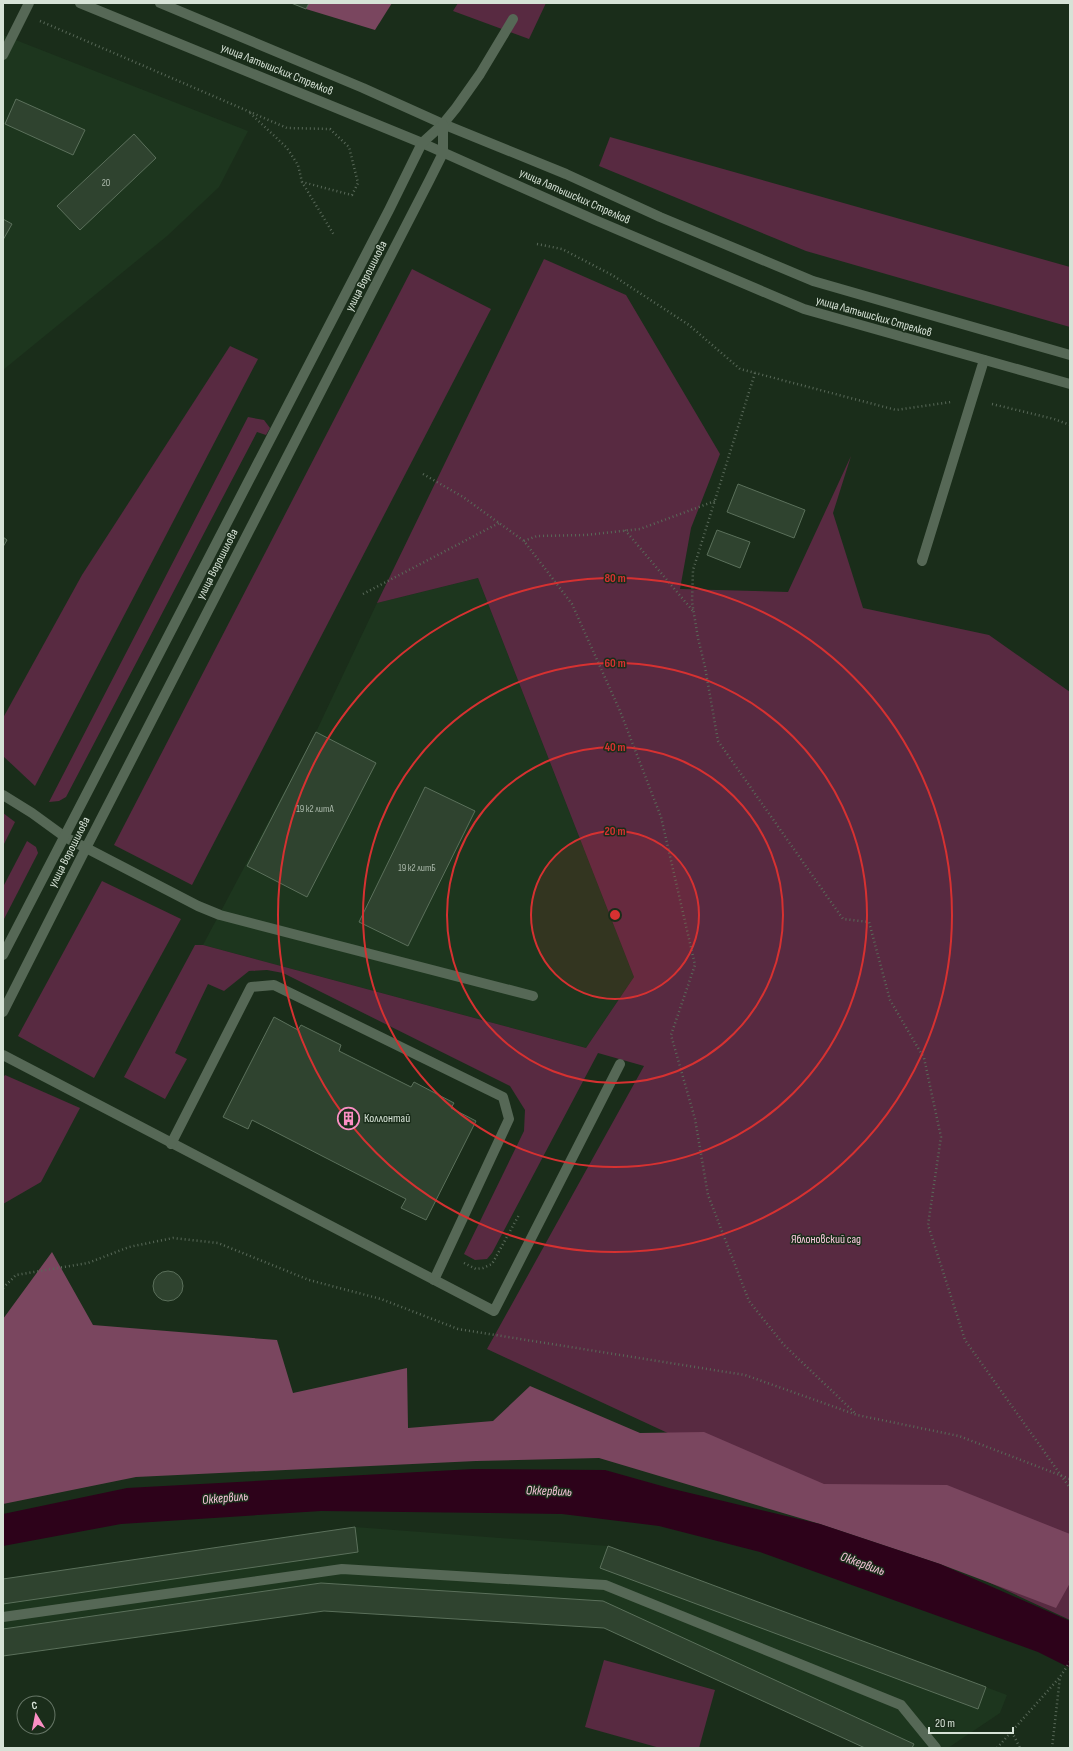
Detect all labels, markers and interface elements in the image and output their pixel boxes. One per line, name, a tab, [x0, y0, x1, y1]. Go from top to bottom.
street label: улица Латышских Стрелков	[218, 40, 335, 99]
street label: улица Латышских Стрелков	[517, 165, 633, 228]
house number: 20	[102, 177, 110, 189]
street label: улица Ворошилова	[342, 238, 391, 314]
street label: улица Латышских Стрелков	[814, 293, 934, 340]
street label: улица Ворошилова	[193, 526, 242, 602]
text: 80 m	[604, 571, 626, 586]
text: 60 m	[604, 656, 626, 671]
text: 40 m	[604, 740, 626, 755]
house number: 19 к2 литА	[296, 803, 334, 815]
street label: улица Ворошилова	[45, 814, 94, 890]
text: 20 m	[605, 824, 625, 839]
house number: 19 к2 литБ	[398, 862, 436, 874]
centre of rings	[608, 908, 622, 922]
building icon: Коллонтай	[336, 1105, 362, 1131]
place label: Коллонтай	[364, 1111, 410, 1126]
park label: Яблоновский сад	[791, 1232, 861, 1247]
water label: Оккервиль	[526, 1482, 572, 1500]
water label: Оккервиль	[201, 1488, 249, 1508]
water label: Оккервиль	[838, 1549, 887, 1579]
north arrow	[16, 1695, 56, 1735]
text: С	[30, 1699, 39, 1713]
scale bar	[929, 1709, 1013, 1735]
text: 20 m	[935, 1716, 955, 1731]

